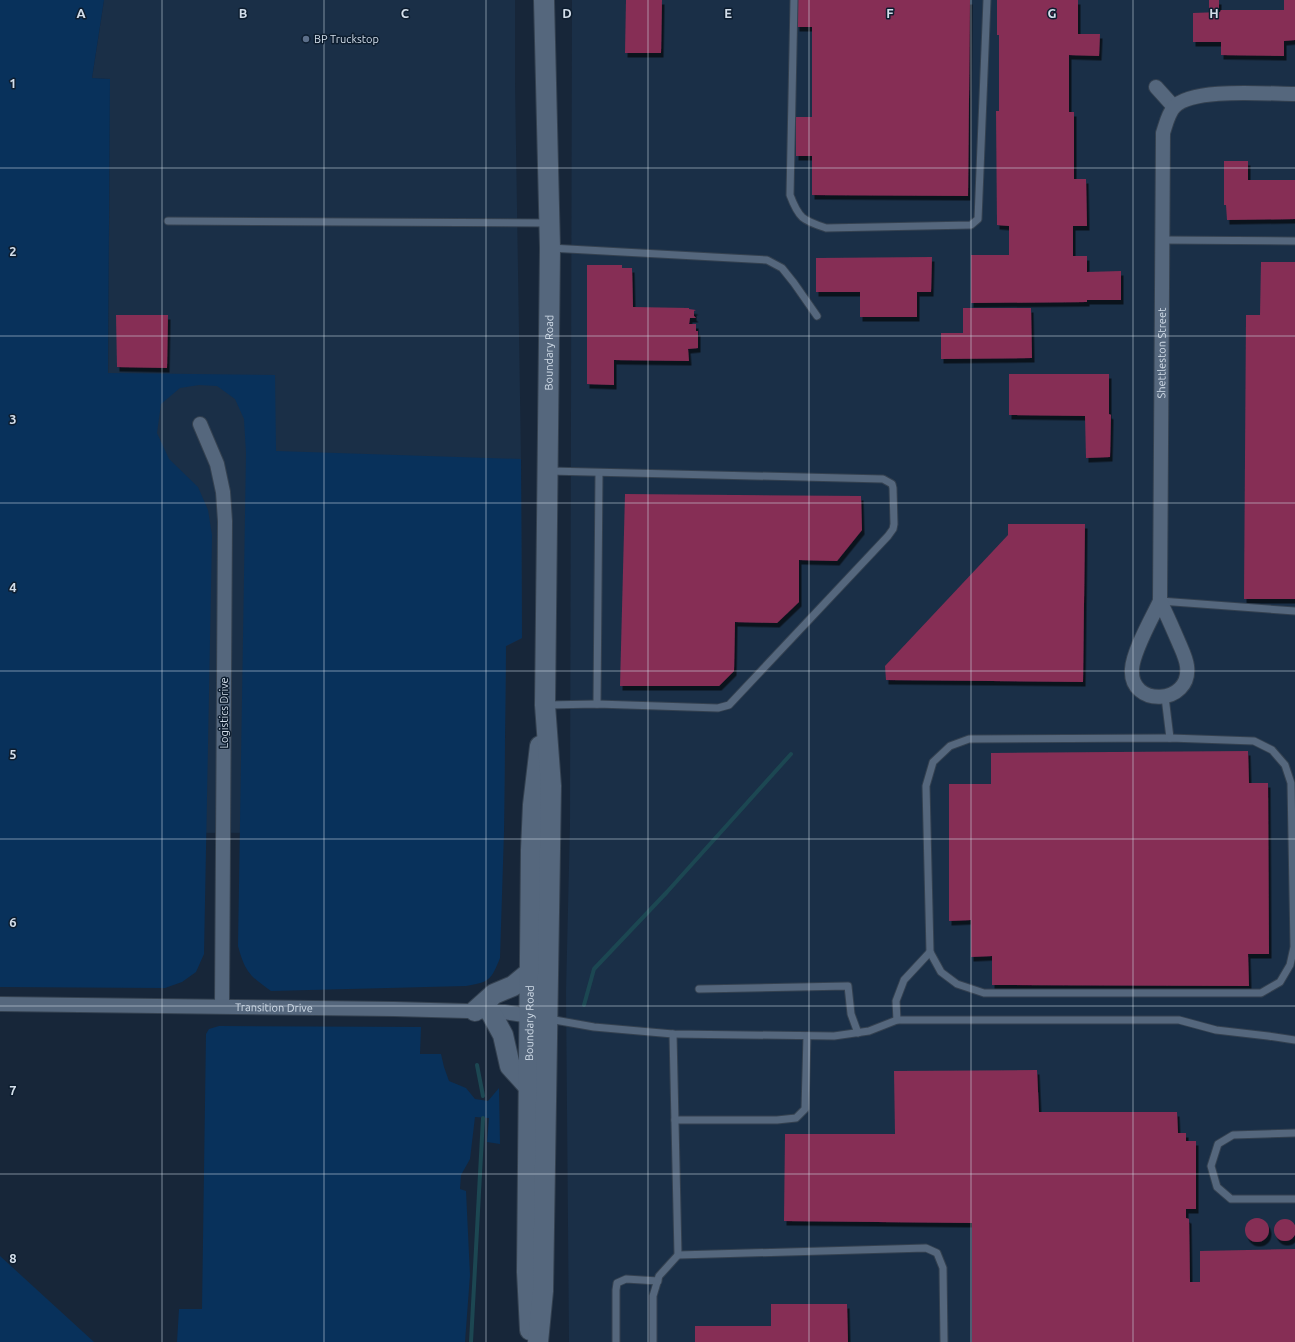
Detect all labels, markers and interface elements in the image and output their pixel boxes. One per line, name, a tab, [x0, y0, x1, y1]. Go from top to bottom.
text: A	[76, 6, 86, 20]
text: B	[239, 6, 248, 20]
text: C	[401, 6, 410, 20]
text: D	[562, 6, 572, 20]
text: E	[724, 6, 732, 20]
text: F	[886, 6, 894, 20]
text: G	[1048, 6, 1057, 20]
text: H	[1209, 6, 1219, 20]
place label: BP Truckstop	[314, 33, 379, 45]
marker: BP Truckstop	[301, 34, 311, 44]
text: 1	[9, 76, 17, 90]
text: 2	[9, 244, 17, 258]
street label: Shettleston Street	[1155, 307, 1168, 399]
street label: Boundary Road	[542, 315, 555, 390]
text: 3	[9, 412, 17, 426]
text: 4	[9, 580, 17, 594]
street label: Logistics Drive	[218, 677, 230, 749]
text: 5	[9, 747, 17, 761]
text: 6	[9, 915, 17, 929]
street label: Boundary Road	[523, 985, 536, 1061]
street label: Transition Drive	[235, 1001, 313, 1014]
text: 7	[9, 1083, 17, 1097]
text: 8	[9, 1251, 17, 1265]

